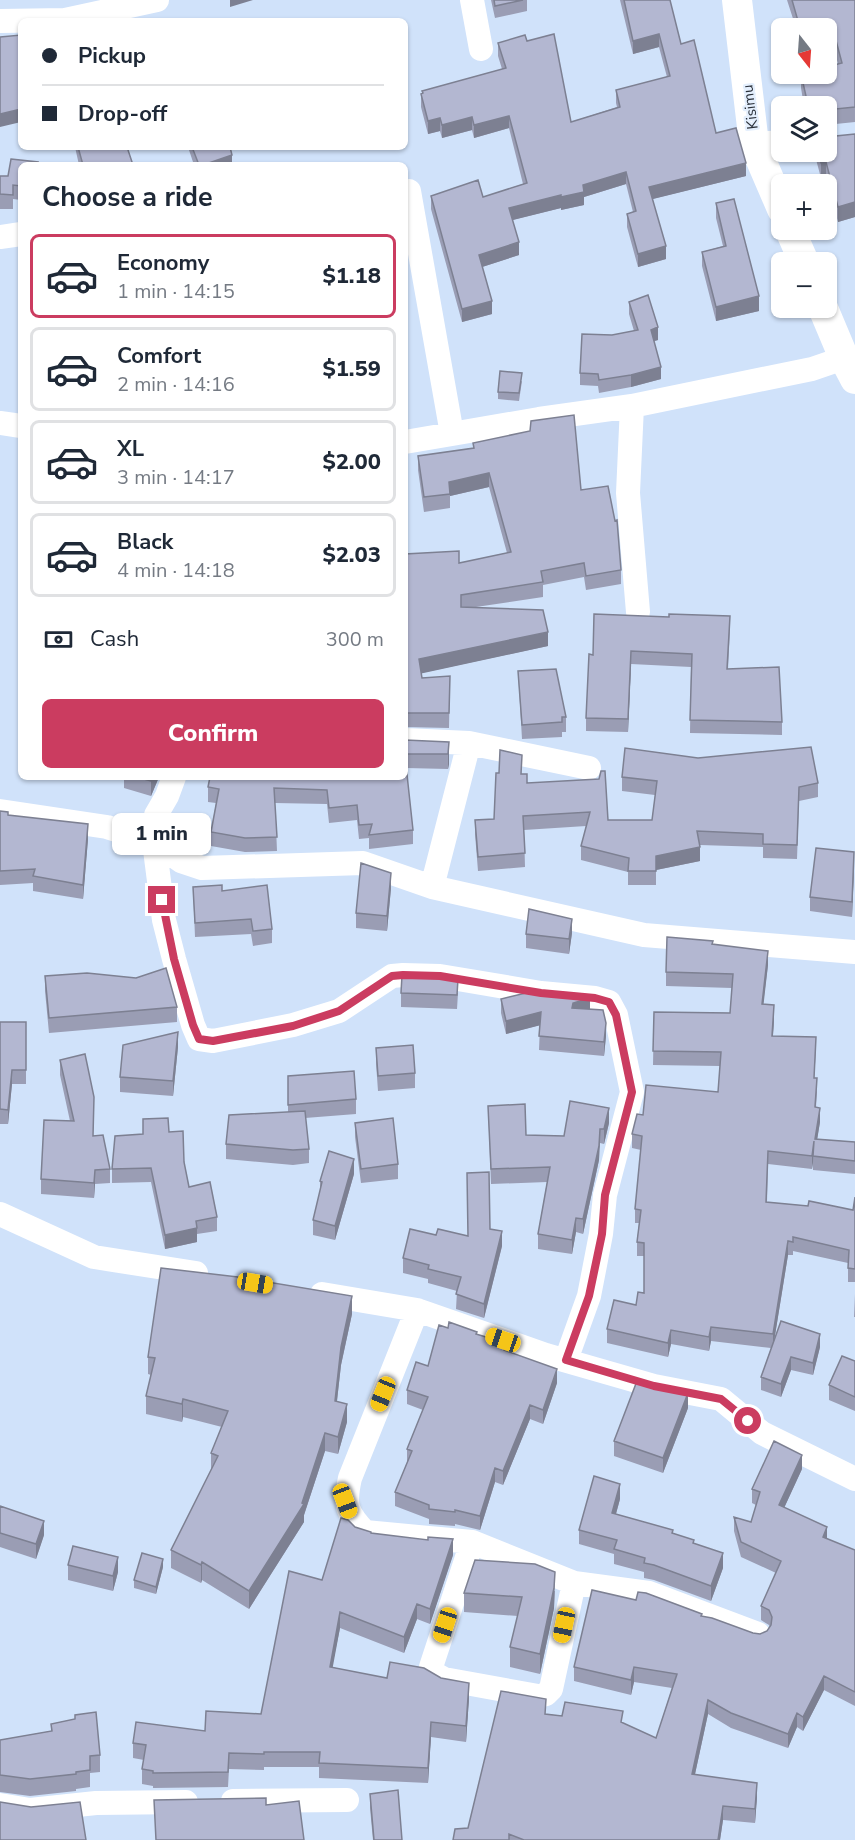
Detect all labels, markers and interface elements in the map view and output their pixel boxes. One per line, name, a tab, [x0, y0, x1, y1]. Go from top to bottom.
north arrow	[771, 18, 837, 84]
map controls	[771, 18, 837, 318]
text: Pickup	[78, 41, 146, 71]
street label: Kisimu	[737, 84, 763, 130]
button: layers	[771, 96, 837, 162]
text: Drop-off	[78, 99, 167, 129]
button: +	[771, 174, 837, 240]
text: Choose a ride	[42, 179, 213, 216]
text: Economy	[117, 248, 209, 278]
icon: car	[45, 249, 99, 303]
button: −	[771, 252, 837, 318]
text: $1.18	[322, 261, 381, 291]
text: 1 min · 14:15	[117, 278, 235, 305]
text: Comfort	[117, 341, 201, 371]
icon: car	[45, 342, 99, 396]
text: $1.59	[322, 354, 381, 384]
text: 2 min · 14:16	[117, 371, 235, 398]
text: XL	[117, 434, 144, 464]
icon: car	[45, 435, 99, 489]
text: $2.00	[322, 447, 381, 477]
text: 3 min · 14:17	[117, 464, 235, 491]
text: Black	[117, 527, 173, 557]
icon: car	[45, 528, 99, 582]
text: $2.03	[322, 540, 381, 570]
text: 4 min · 14:18	[117, 557, 235, 584]
icon: cash	[42, 623, 75, 656]
text: Cash	[90, 624, 139, 654]
text: 300 m	[326, 626, 384, 653]
button: Confirm	[42, 699, 384, 768]
callout: 1 min	[112, 813, 212, 855]
text: 1 min	[135, 820, 188, 847]
route end	[148, 886, 175, 913]
car	[236, 1271, 274, 1295]
car	[483, 1326, 523, 1354]
car	[368, 1374, 398, 1414]
route start	[734, 1407, 761, 1434]
car	[330, 1481, 360, 1521]
car	[431, 1605, 459, 1645]
car	[551, 1606, 577, 1644]

